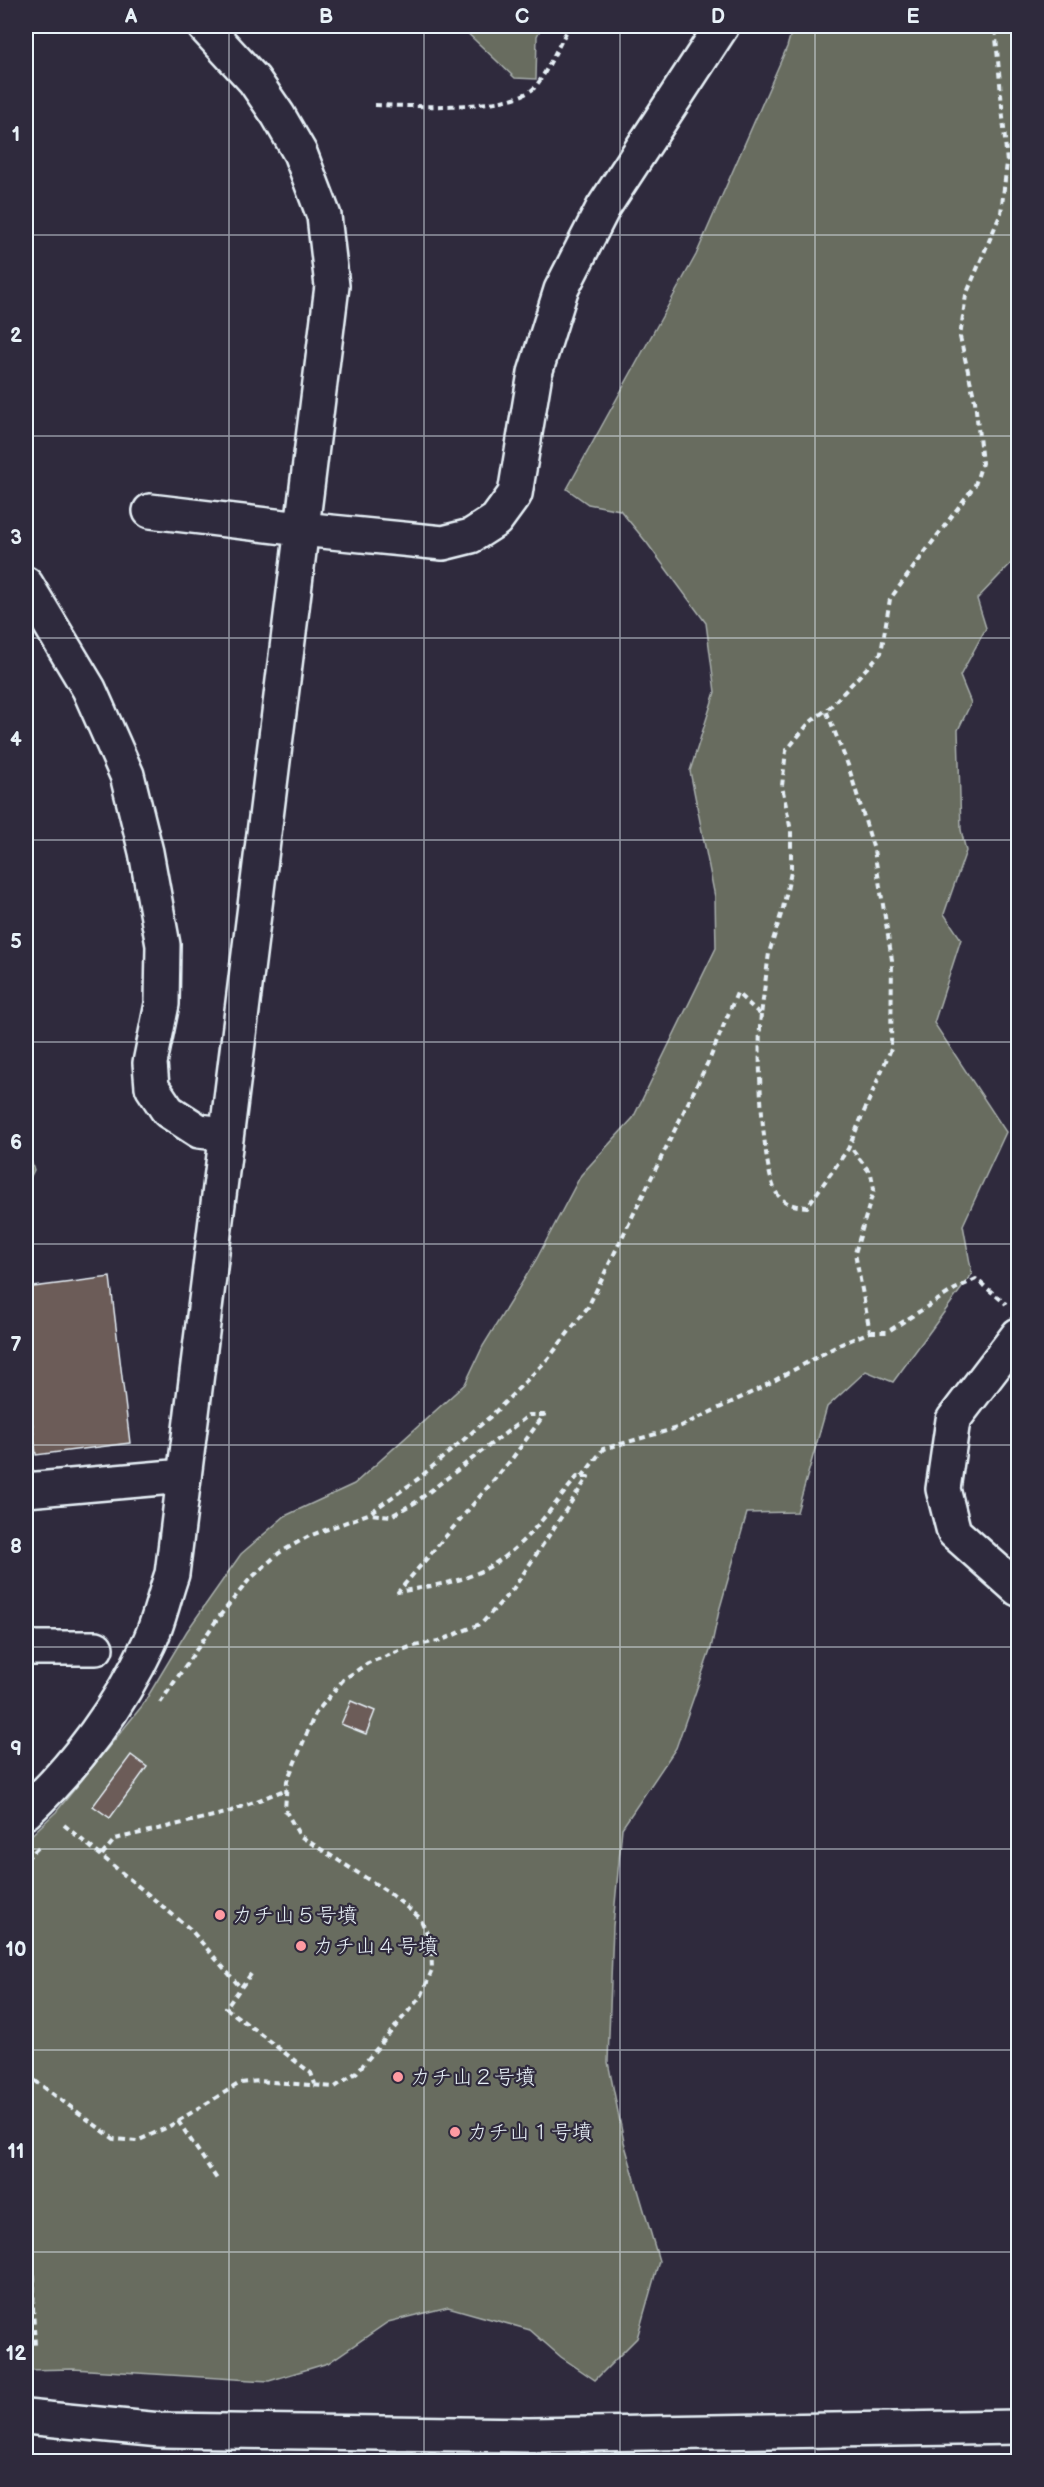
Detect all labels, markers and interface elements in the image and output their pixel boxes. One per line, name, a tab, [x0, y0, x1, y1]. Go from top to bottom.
text: A	[124, 5, 138, 29]
text: B	[319, 5, 333, 29]
text: C	[515, 5, 529, 29]
text: D	[711, 5, 725, 29]
text: E	[907, 5, 920, 29]
text: 1	[12, 123, 20, 147]
text: 2	[10, 324, 22, 348]
text: 3	[10, 526, 22, 550]
text: 4	[10, 728, 22, 752]
text: 5	[10, 930, 22, 954]
text: 6	[10, 1131, 22, 1155]
text: 7	[10, 1333, 22, 1357]
text: 8	[10, 1535, 22, 1559]
text: 9	[10, 1737, 22, 1761]
place label: カチ山５号墳	[232, 1903, 358, 1928]
marker: カチ山５号墳	[213, 1908, 227, 1922]
place label: カチ山４号墳	[313, 1934, 439, 1959]
text: 10	[6, 1938, 26, 1962]
marker: カチ山４号墳	[294, 1939, 308, 1953]
place label: カチ山２号墳	[410, 2065, 536, 2090]
marker: カチ山２号墳	[391, 2070, 405, 2084]
place label: カチ山１号墳	[467, 2120, 593, 2145]
marker: カチ山１号墳	[448, 2125, 462, 2139]
text: 11	[8, 2140, 24, 2164]
text: 12	[6, 2342, 26, 2366]

